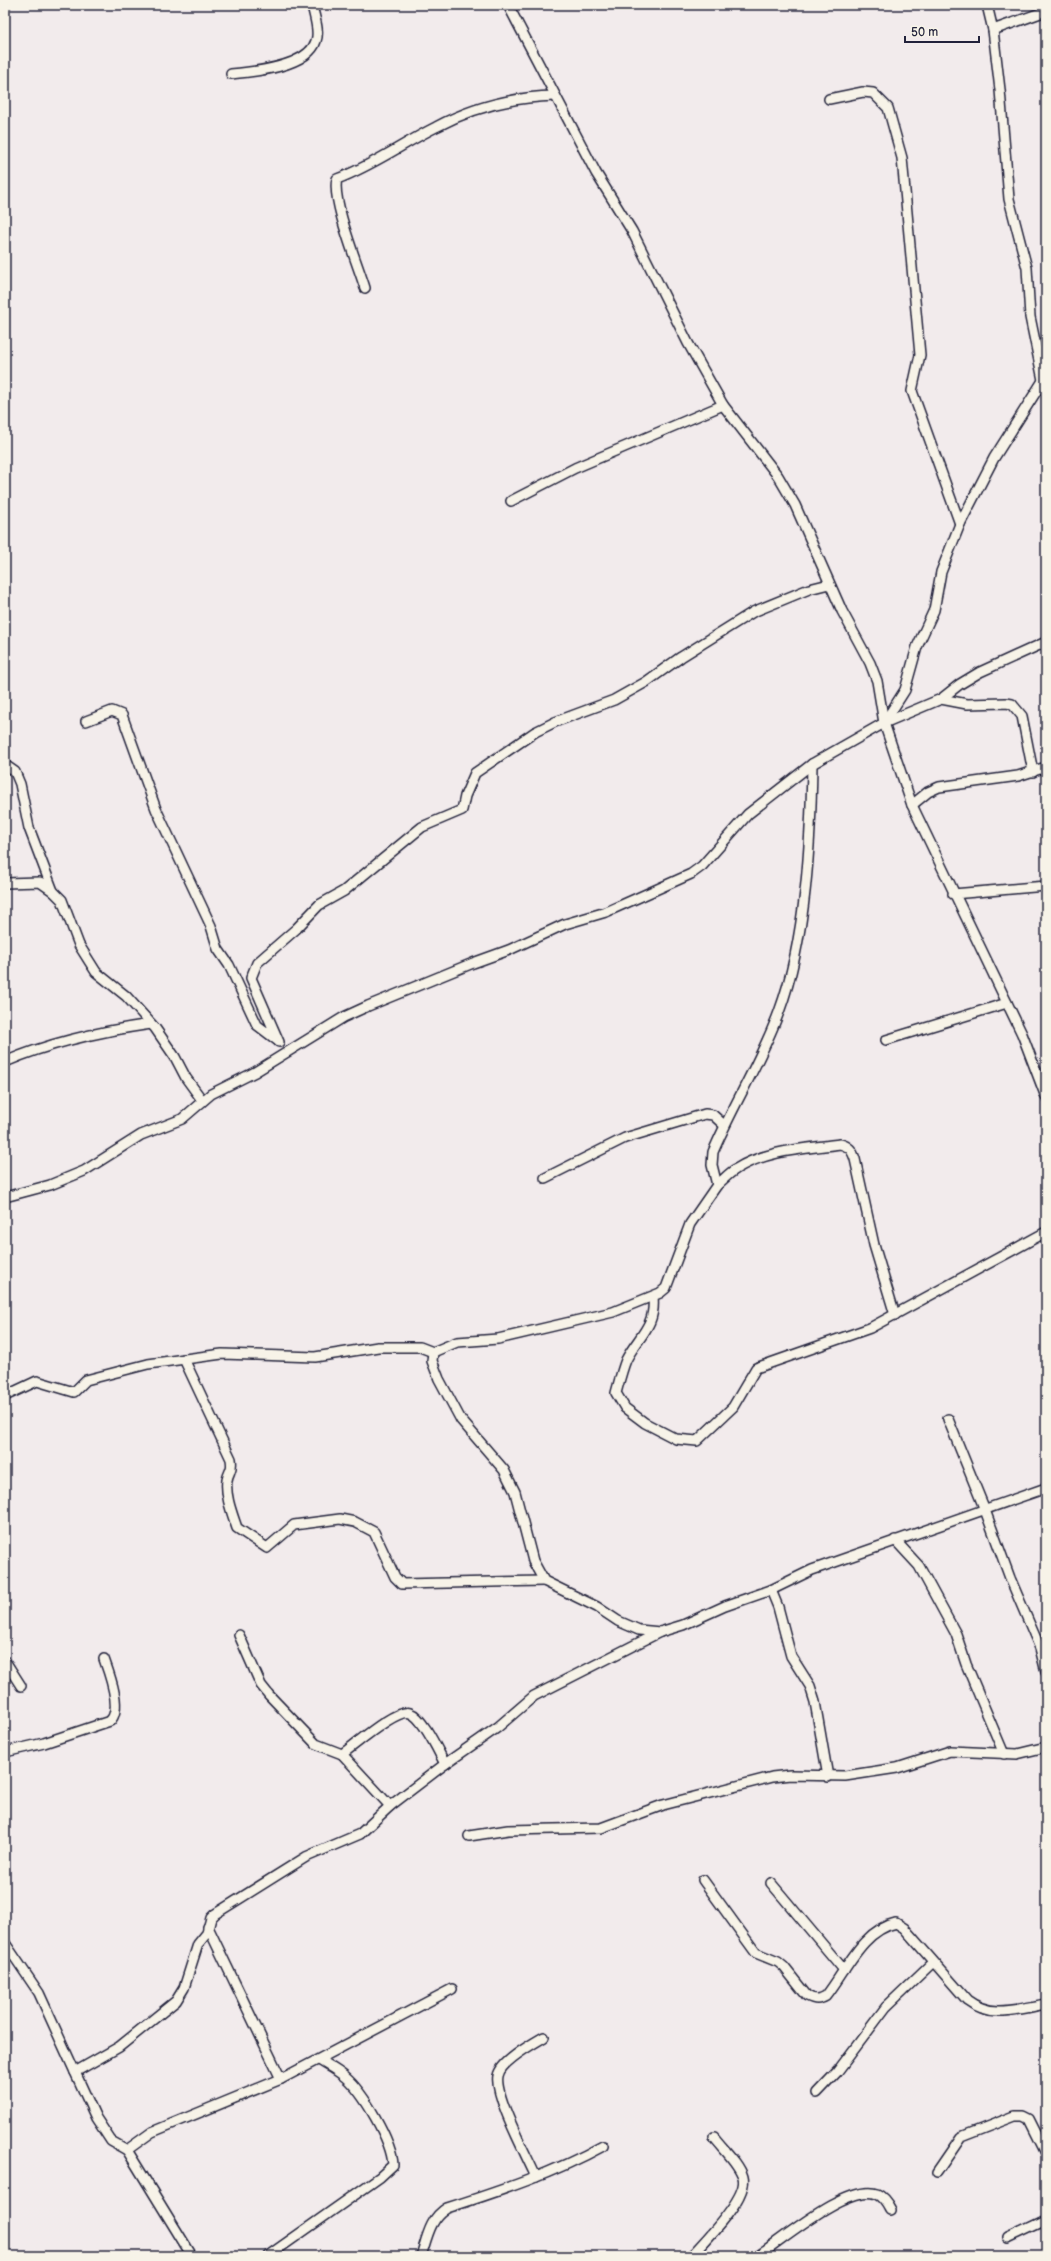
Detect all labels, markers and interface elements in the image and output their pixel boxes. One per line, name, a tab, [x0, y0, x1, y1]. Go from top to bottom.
scale bar	[905, 18, 979, 44]
text: 50 m	[911, 25, 938, 40]

